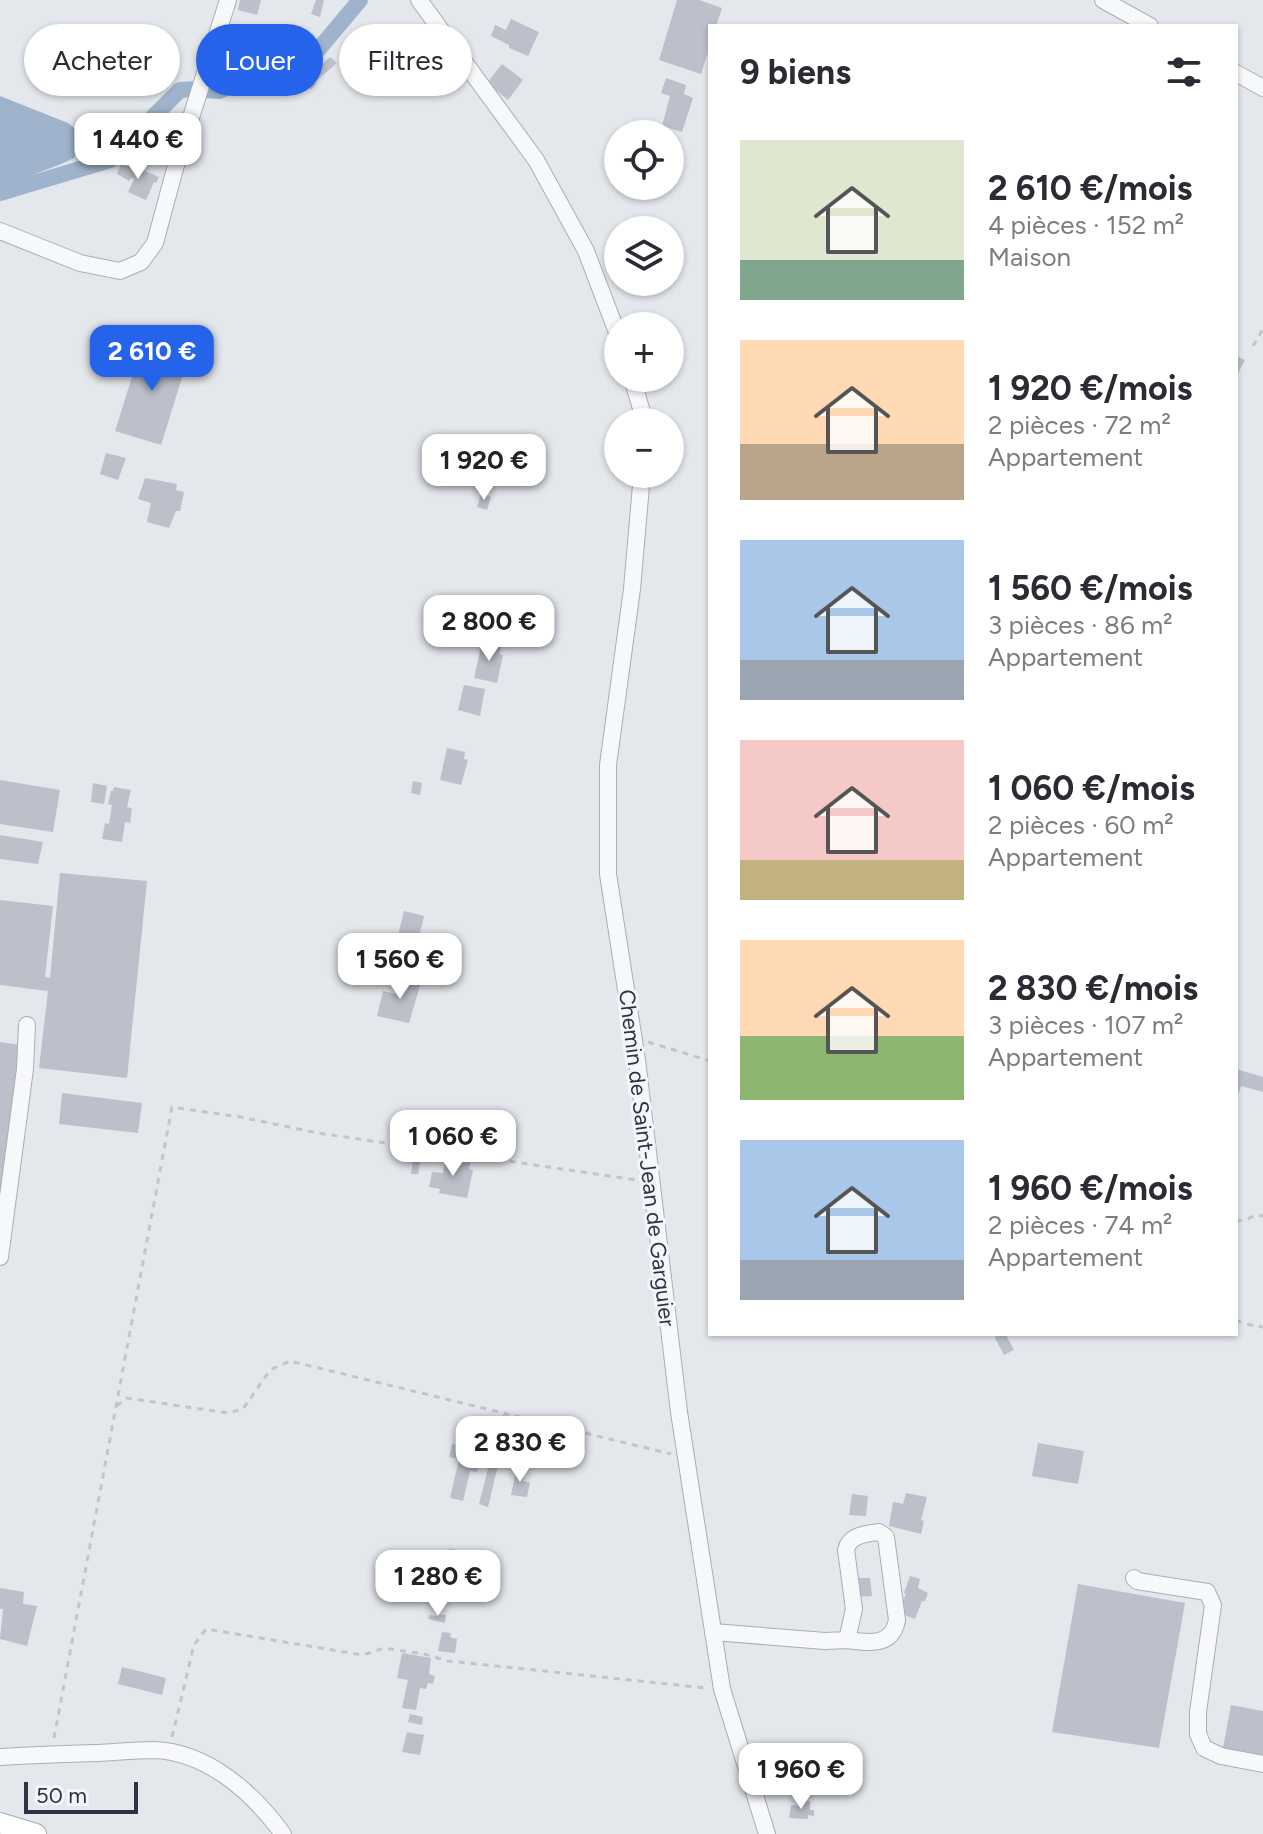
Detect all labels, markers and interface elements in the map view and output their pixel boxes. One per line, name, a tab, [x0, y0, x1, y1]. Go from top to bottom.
chip: Acheter	[24, 24, 180, 96]
chip: Louer	[196, 24, 323, 96]
chip: Filtres	[339, 24, 472, 96]
icon: filters	[1162, 50, 1206, 94]
text: 9 biens	[740, 52, 851, 93]
pin: 1 440 €	[64, 113, 212, 181]
map controls	[604, 120, 684, 488]
button: locate	[604, 120, 684, 200]
text: 1 440 €	[92, 123, 184, 155]
text: 2 610 €/mois	[988, 168, 1192, 209]
icon: home	[804, 172, 900, 268]
text: 4 pièces · 152 m²	[988, 209, 1184, 241]
button: layers	[604, 216, 684, 296]
text: Maison	[988, 241, 1071, 273]
button: +	[604, 312, 684, 392]
pin: 2 610 €	[78, 325, 226, 393]
text: 2 610 €	[108, 335, 196, 367]
text: 1 920 €/mois	[988, 368, 1192, 409]
icon: home	[804, 372, 900, 468]
button: −	[604, 408, 684, 488]
text: 2 pièces · 72 m²	[988, 409, 1171, 441]
pin: 1 920 €	[410, 434, 558, 502]
text: Appartement	[988, 441, 1143, 473]
text: 1 920 €	[440, 444, 528, 476]
text: 1 560 €/mois	[988, 568, 1193, 609]
icon: home	[804, 572, 900, 668]
pin: 2 800 €	[415, 595, 563, 663]
text: 2 800 €	[441, 605, 537, 637]
text: 3 pièces · 86 m²	[988, 609, 1173, 641]
text: Appartement	[988, 641, 1143, 673]
text: 1 060 €/mois	[988, 768, 1195, 809]
icon: home	[804, 772, 900, 868]
text: 2 pièces · 60 m²	[988, 809, 1174, 841]
text: Appartement	[988, 841, 1143, 873]
pin: 1 560 €	[326, 933, 474, 1001]
text: 1 560 €	[356, 943, 444, 975]
text: 2 830 €/mois	[988, 968, 1198, 1009]
icon: home	[804, 972, 900, 1068]
street label: Chemin de Saint-Jean de Garguier	[613, 988, 681, 1329]
text: 3 pièces · 107 m²	[988, 1009, 1183, 1041]
text: Appartement	[988, 1041, 1143, 1073]
pin: 1 060 €	[379, 1110, 527, 1178]
text: 1 060 €	[408, 1120, 498, 1152]
text: 1 960 €/mois	[988, 1168, 1192, 1209]
icon: home	[804, 1172, 900, 1268]
text: 2 pièces · 74 m²	[988, 1209, 1172, 1241]
text: Appartement	[988, 1241, 1143, 1273]
pin: 2 830 €	[446, 1416, 594, 1484]
text: 2 830 €	[474, 1426, 566, 1458]
pin: 1 280 €	[364, 1550, 512, 1618]
text: 1 280 €	[393, 1560, 483, 1592]
pin: 1 960 €	[727, 1743, 875, 1811]
text: 1 960 €	[757, 1753, 845, 1785]
scale bar	[24, 1778, 138, 1814]
text: 50 m	[36, 1782, 87, 1809]

